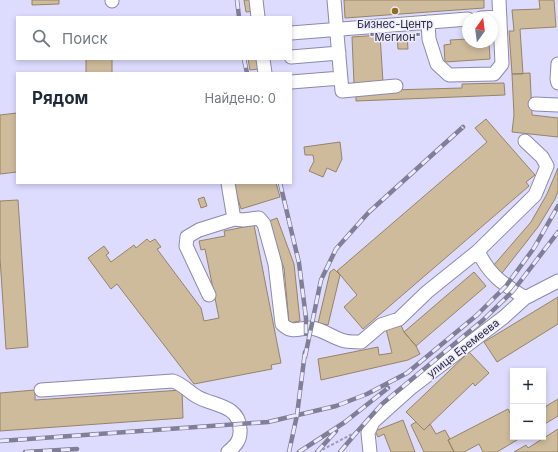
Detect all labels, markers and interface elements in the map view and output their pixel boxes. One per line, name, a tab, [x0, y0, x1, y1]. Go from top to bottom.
marker: Бизнес-Центр "Мегион"	[390, 6, 400, 16]
north arrow	[462, 12, 498, 48]
search box	[16, 16, 292, 60]
place label: Бизнес-Центр "Мегион"	[357, 17, 433, 44]
icon: search	[30, 27, 52, 49]
text: Поиск	[62, 29, 108, 48]
text: Рядом	[32, 88, 88, 108]
text: Найдено: 0	[205, 90, 276, 106]
street label: улица Еремеева	[424, 315, 502, 381]
map controls	[510, 368, 546, 440]
button: +	[510, 368, 546, 404]
button: −	[510, 404, 546, 440]

